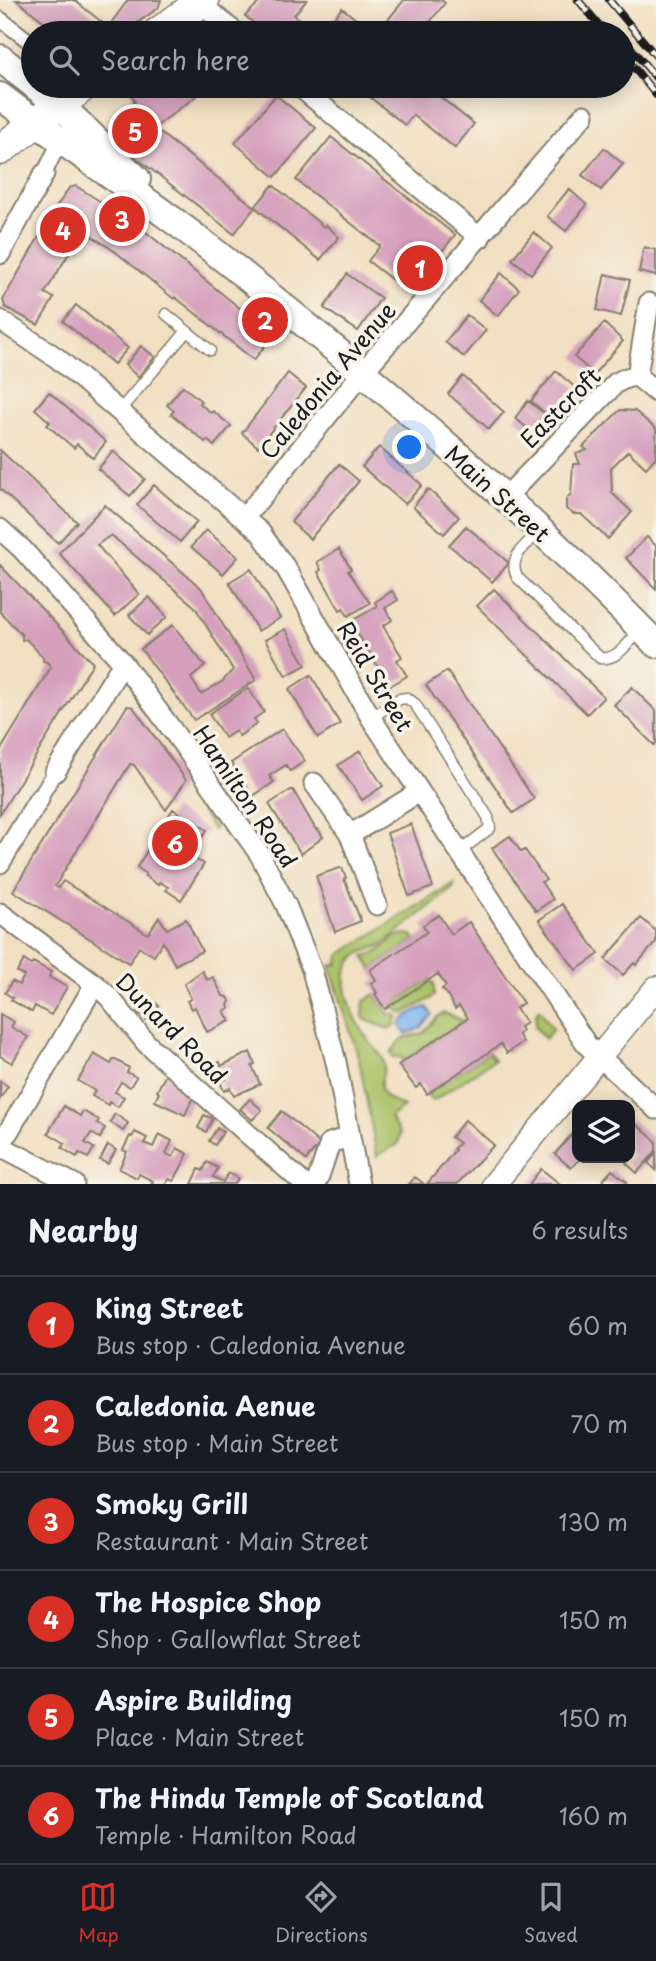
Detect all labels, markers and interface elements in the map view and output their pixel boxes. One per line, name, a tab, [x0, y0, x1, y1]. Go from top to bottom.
search box	[21, 21, 635, 98]
text: Search here	[101, 40, 250, 79]
icon: search	[45, 41, 83, 79]
pin: 5	[112, 105, 158, 157]
pin: 3	[99, 193, 145, 245]
pin: 4	[40, 204, 86, 256]
pin: 1	[397, 242, 443, 294]
pin: 2	[242, 294, 288, 346]
street label: Caledonia Avenue	[251, 294, 403, 466]
street label: Eastcroft	[512, 359, 608, 455]
your location	[392, 430, 426, 464]
street label: Main Street	[438, 436, 558, 550]
street label: Reid Street	[329, 614, 423, 738]
street label: Hamilton Road	[185, 718, 307, 874]
pin: 6	[152, 817, 198, 869]
street label: Dunard Road	[108, 964, 236, 1092]
map controls	[572, 1100, 635, 1163]
button: layers	[572, 1100, 635, 1163]
text: Nearby	[28, 1207, 138, 1252]
text: 6 results	[532, 1212, 628, 1247]
text: King Street	[95, 1288, 244, 1327]
text: 1	[46, 1308, 57, 1343]
text: 60 m	[568, 1308, 628, 1343]
text: Bus stop · Caledonia Avenue	[95, 1327, 406, 1362]
text: Caledonia Aenue	[95, 1386, 316, 1425]
text: 2	[43, 1406, 59, 1441]
text: 70 m	[570, 1406, 628, 1441]
text: Bus stop · Main Street	[95, 1425, 338, 1460]
text: Smoky Grill	[95, 1484, 248, 1523]
text: 3	[43, 1504, 59, 1539]
text: 130 m	[558, 1504, 628, 1539]
text: Restaurant · Main Street	[95, 1523, 368, 1558]
text: The Hospice Shop	[95, 1582, 321, 1621]
text: 4	[43, 1602, 59, 1637]
text: 150 m	[559, 1602, 628, 1637]
text: Shop · Gallowflat Street	[95, 1621, 361, 1656]
text: Aspire Building	[95, 1680, 292, 1719]
text: 5	[44, 1700, 58, 1735]
text: 150 m	[559, 1700, 628, 1735]
text: Place · Main Street	[95, 1719, 304, 1754]
text: The Hindu Temple of Scotland	[95, 1778, 484, 1817]
text: 6	[43, 1798, 59, 1833]
text: 160 m	[559, 1798, 628, 1833]
text: Temple · Hamilton Road	[95, 1817, 357, 1852]
tab: Map	[78, 1878, 119, 1948]
tab: Directions	[275, 1878, 368, 1948]
tab: Saved	[524, 1878, 578, 1948]

